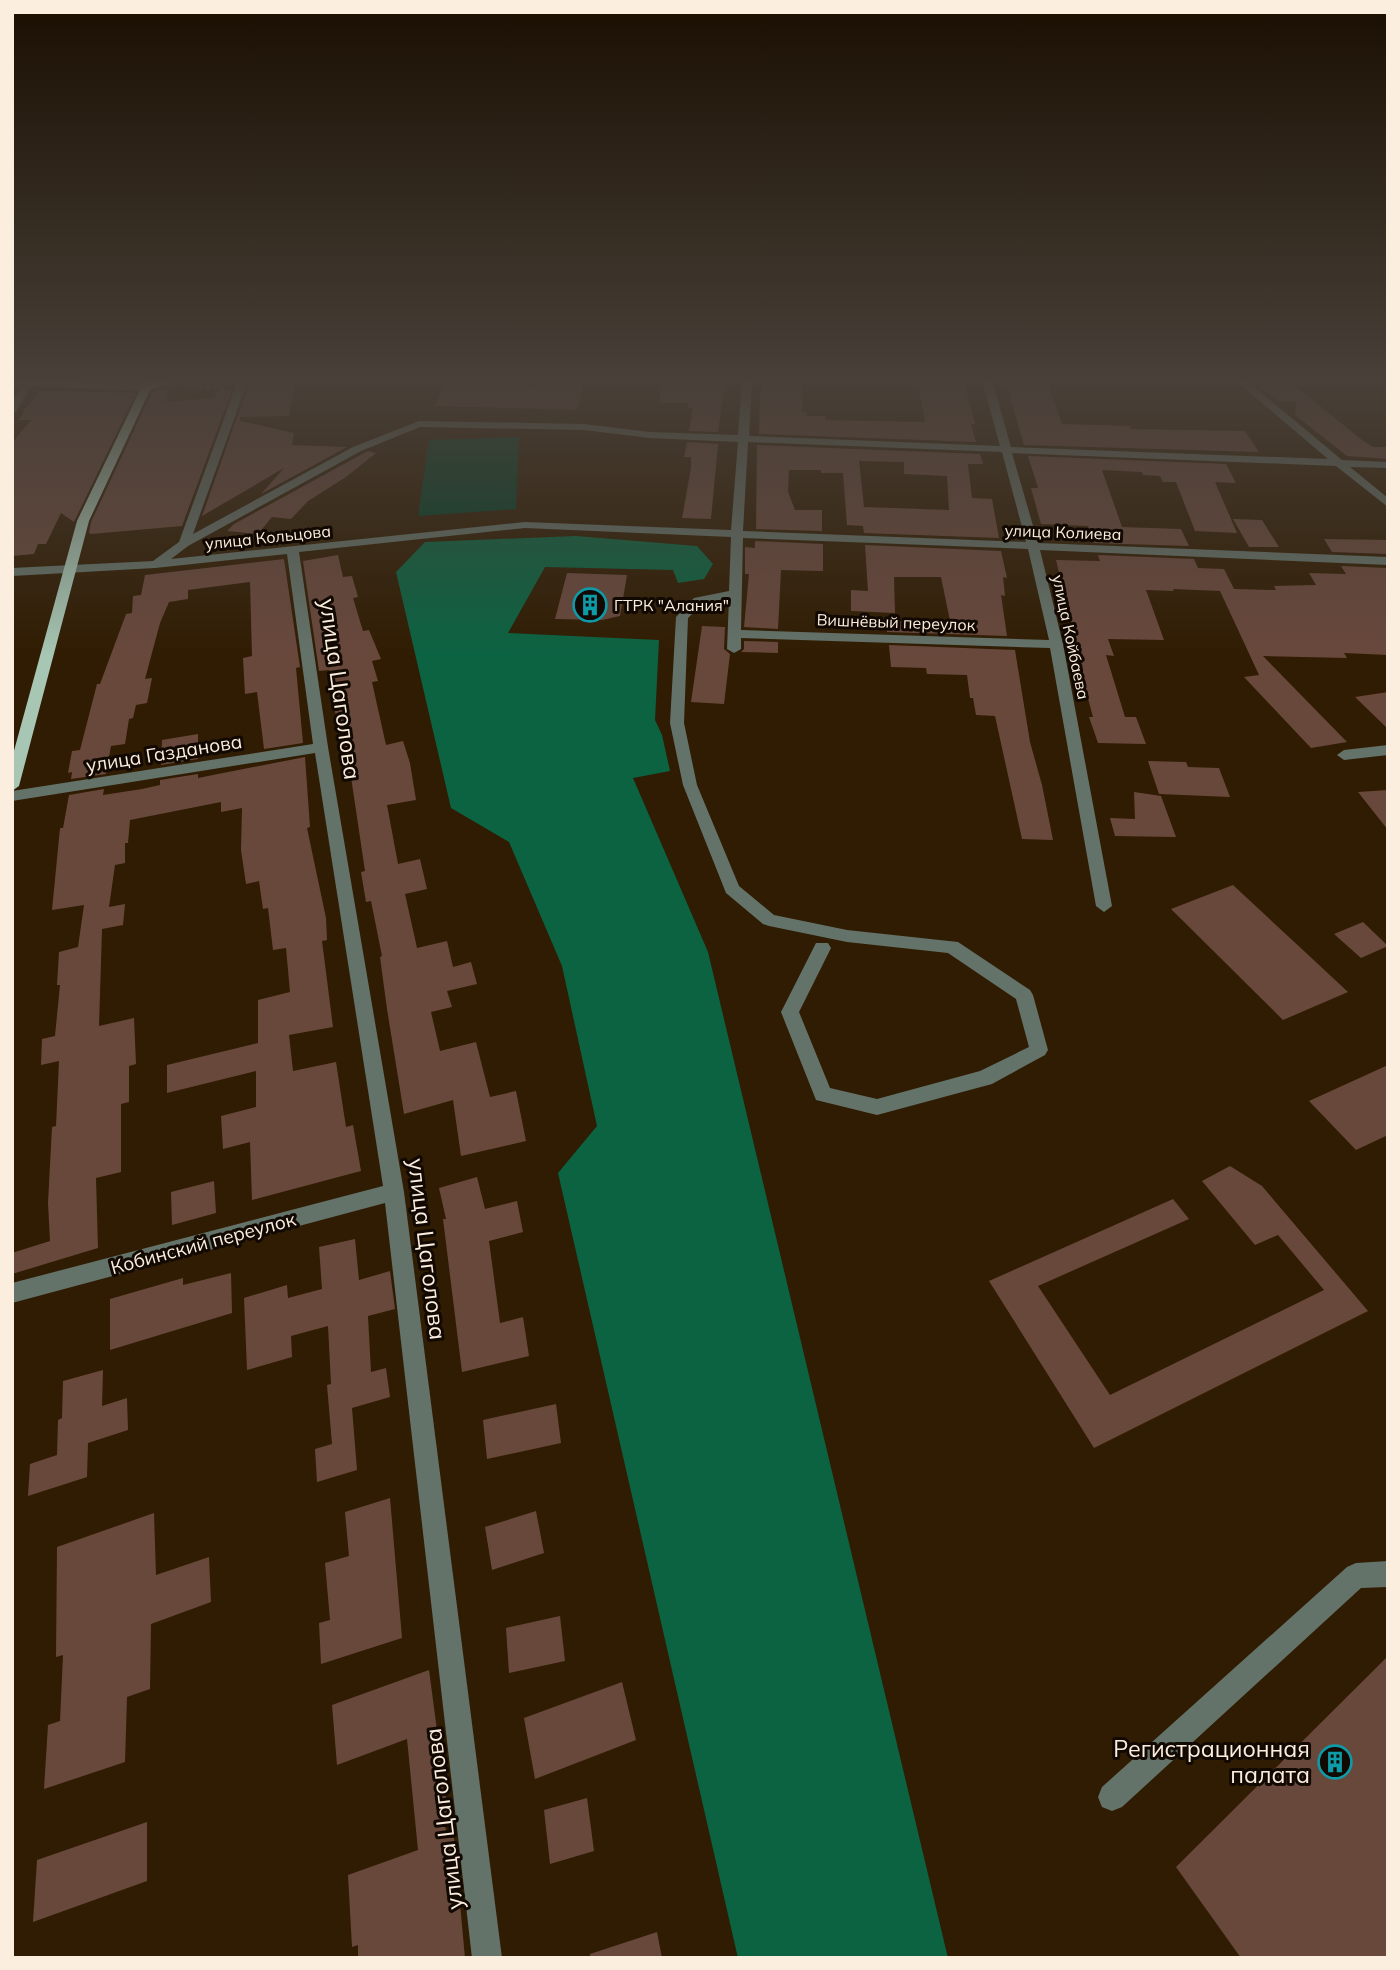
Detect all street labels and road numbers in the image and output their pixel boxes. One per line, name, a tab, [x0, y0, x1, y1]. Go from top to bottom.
street label: улица Кольцова	[204, 520, 332, 554]
street label: улица Колиева	[1004, 520, 1122, 544]
street label: улица Койбаева	[1048, 573, 1094, 701]
street label: улица Цаголова	[313, 596, 368, 781]
street label: Вишнёвый переулок	[816, 609, 976, 635]
street label: улица Газданова	[84, 729, 244, 777]
street label: улица Цаголова	[402, 1157, 453, 1341]
street label: Кобинский переулок	[108, 1207, 299, 1279]
street label: улица Цаголова	[418, 1727, 469, 1911]

